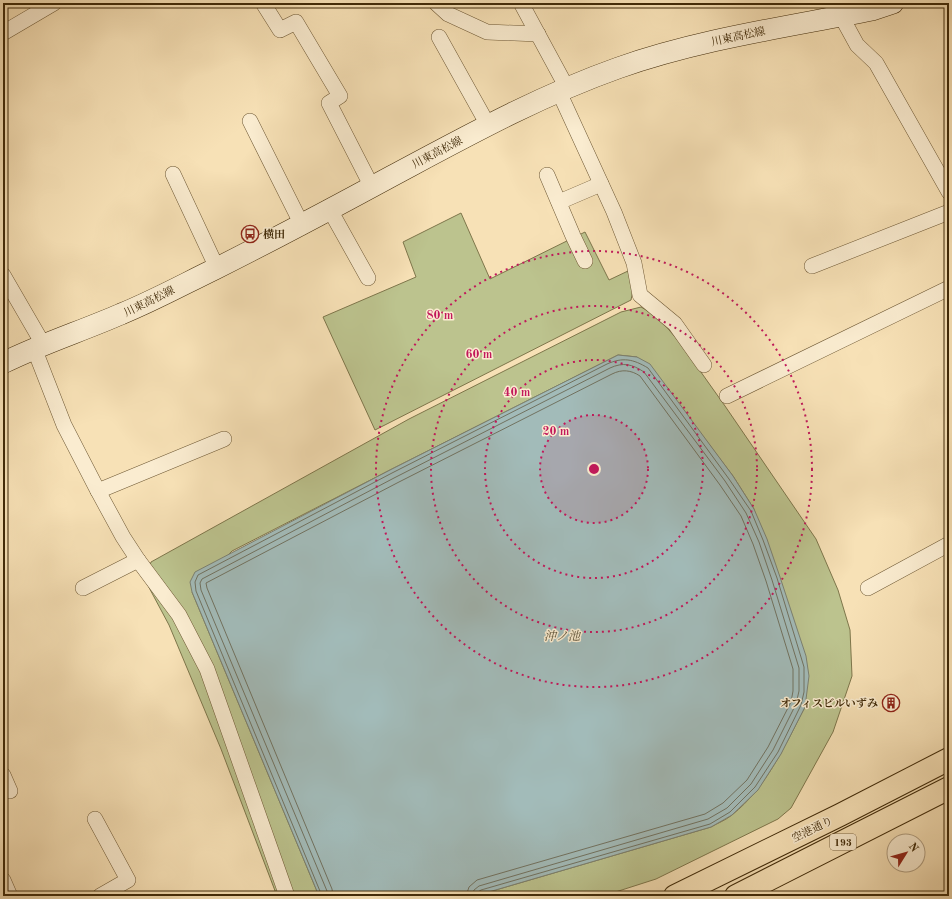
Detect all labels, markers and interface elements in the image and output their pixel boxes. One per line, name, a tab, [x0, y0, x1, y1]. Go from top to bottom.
street label: 川東高松線	[710, 24, 766, 49]
street label: 川東高松線	[410, 134, 465, 171]
bus stop icon: 横田	[240, 224, 260, 244]
place label: 横田	[263, 228, 285, 241]
street label: 川東高松線	[122, 284, 177, 319]
text: 80 m	[427, 310, 454, 322]
text: 60 m	[466, 349, 493, 361]
text: 40 m	[504, 387, 531, 399]
text: 20 m	[543, 426, 570, 438]
centre of rings	[587, 462, 601, 476]
water label: 沖ノ池	[544, 629, 582, 643]
building icon: オフィスビルいずみ	[881, 693, 901, 713]
place label: オフィスビルいずみ	[780, 697, 878, 710]
street label: 空港通り	[790, 814, 835, 845]
north arrow	[886, 833, 926, 873]
road number: 193	[830, 834, 856, 850]
text: N	[906, 841, 920, 855]

